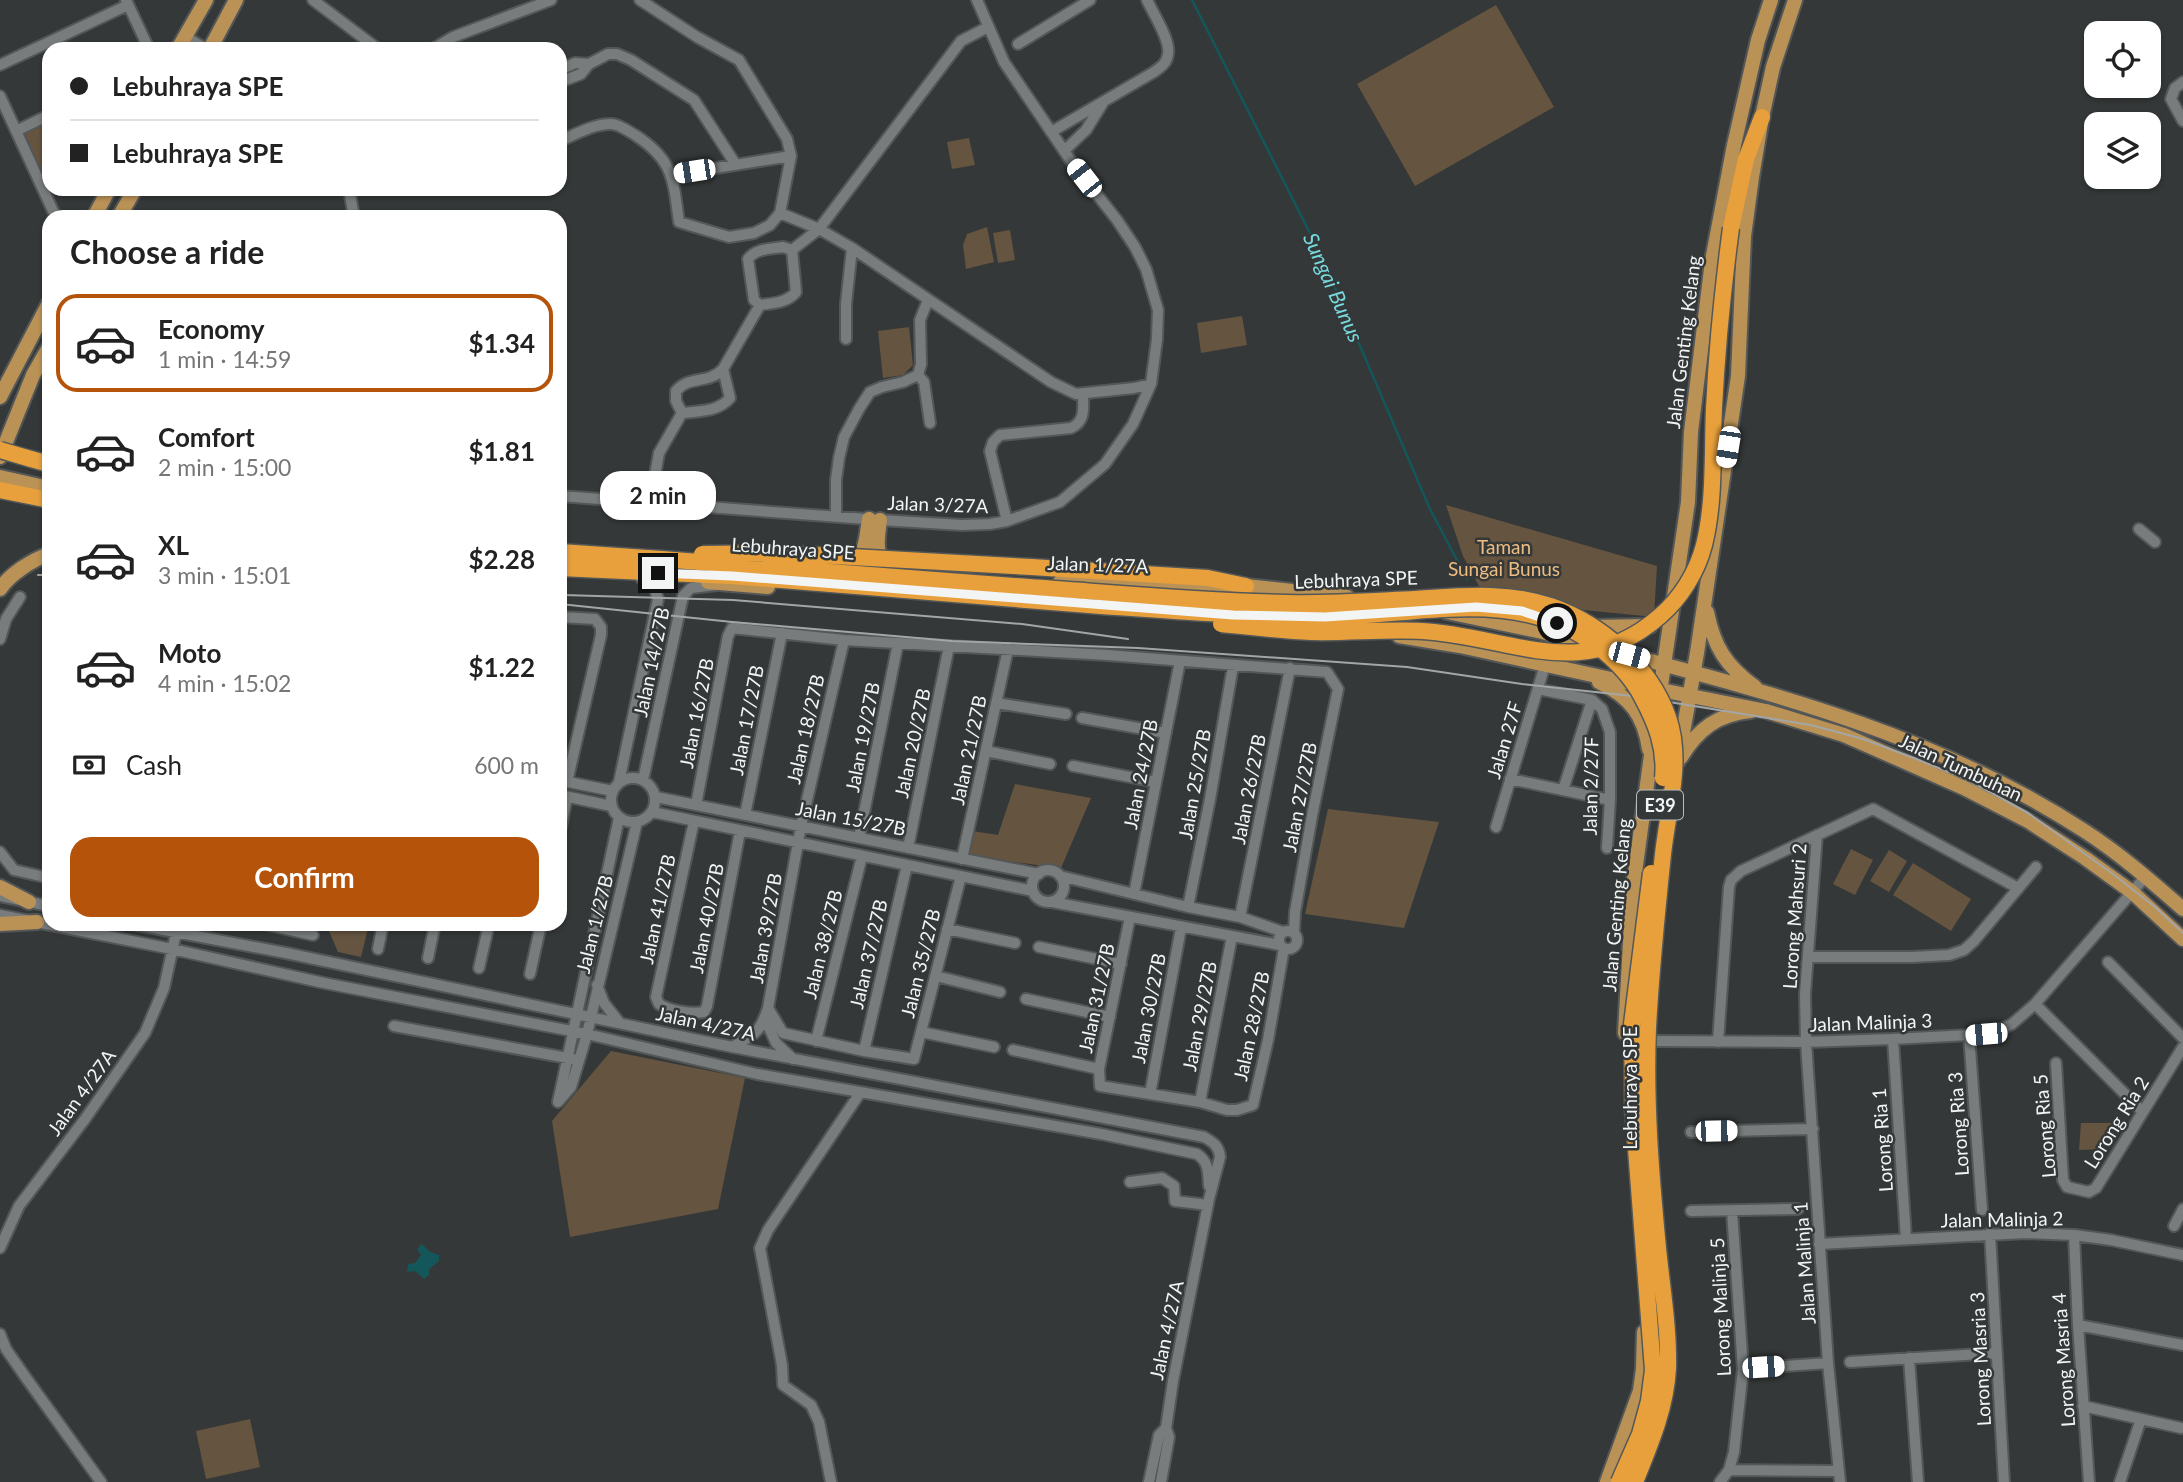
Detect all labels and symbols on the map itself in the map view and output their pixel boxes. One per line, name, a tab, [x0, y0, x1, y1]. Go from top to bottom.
car	[1063, 155, 1106, 201]
car	[672, 157, 717, 185]
water label: Sungai Bunus	[1299, 228, 1369, 346]
street label: Jalan Genting Kelang	[1661, 254, 1705, 430]
car	[1715, 425, 1742, 469]
callout: 2 min	[600, 472, 716, 520]
street label: Jalan 3/27A	[887, 491, 989, 517]
street label: Lebuhraya SPE	[731, 532, 855, 564]
park label: Taman Sungai Bunus	[1448, 535, 1560, 580]
street label: Jalan 1/27A	[1047, 551, 1149, 577]
route end	[642, 557, 674, 589]
street label: Lebuhraya SPE	[1294, 565, 1418, 593]
street label: Jalan 14/27B	[628, 605, 674, 719]
route start	[1541, 607, 1573, 639]
car	[1606, 639, 1653, 671]
street label: Jalan 16/27B	[674, 656, 718, 770]
street label: Jalan 17/27B	[724, 663, 768, 777]
street label: Jalan 18/27B	[781, 672, 829, 786]
street label: Jalan 19/27B	[840, 680, 884, 794]
street label: Jalan 20/27B	[889, 686, 935, 800]
street label: Jalan 21/27B	[945, 693, 991, 807]
street label: Jalan 27F	[1481, 698, 1527, 781]
street label: Jalan 24/27B	[1118, 717, 1162, 831]
street label: Jalan 25/27B	[1173, 727, 1215, 841]
street label: Jalan Tumbuhan	[1896, 728, 2026, 806]
street label: Jalan 26/27B	[1226, 732, 1270, 846]
street label: Jalan 2/27F	[1578, 736, 1602, 836]
street label: Jalan 27/27B	[1277, 740, 1321, 854]
road number: E39	[1637, 790, 1683, 820]
street label: Jalan 15/27B	[794, 796, 908, 840]
street label: Jalan Genting Kelang	[1597, 817, 1635, 993]
street label: Lorong Mahsuri 2	[1777, 842, 1811, 990]
street label: Jalan 41/27B	[634, 852, 680, 966]
street label: Jalan 40/27B	[684, 861, 728, 975]
street label: Jalan 39/27B	[744, 871, 786, 985]
street label: Jalan 1/27B	[571, 872, 617, 976]
street label: Jalan 38/27B	[797, 887, 847, 1001]
street label: Jalan 37/27B	[844, 897, 892, 1011]
street label: Jalan 35/27B	[895, 906, 945, 1020]
street label: Jalan 31/27B	[1073, 941, 1119, 1055]
street label: Jalan 30/27B	[1126, 951, 1170, 1065]
street label: Jalan 29/27B	[1177, 959, 1221, 1073]
street label: Jalan 28/27B	[1228, 969, 1274, 1083]
street label: Jalan 4/27A	[654, 1001, 758, 1045]
street label: Jalan Malinja 3	[1809, 1008, 1933, 1036]
car	[1965, 1022, 2008, 1046]
street label: Lebuhraya SPE	[1618, 1026, 1641, 1150]
street label: Jalan 4/27A	[42, 1044, 120, 1140]
street label: Lorong Ria 3	[1943, 1071, 1973, 1177]
street label: Lorong Ria 2	[2079, 1072, 2153, 1172]
street label: Lorong Ria 5	[2028, 1073, 2060, 1179]
street label: Lorong Ria 1	[1867, 1087, 1897, 1193]
car	[1695, 1120, 1738, 1142]
street label: Jalan Malinja 1	[1788, 1201, 1820, 1325]
street label: Jalan Malinja 2	[1940, 1206, 2064, 1232]
street label: Lorong Malinja 5	[1705, 1237, 1735, 1377]
street label: Jalan 4/27A	[1144, 1278, 1188, 1382]
street label: Lorong Masria 3	[1965, 1291, 1995, 1427]
street label: Lorong Masria 4	[2047, 1292, 2079, 1428]
car	[1742, 1355, 1785, 1379]

